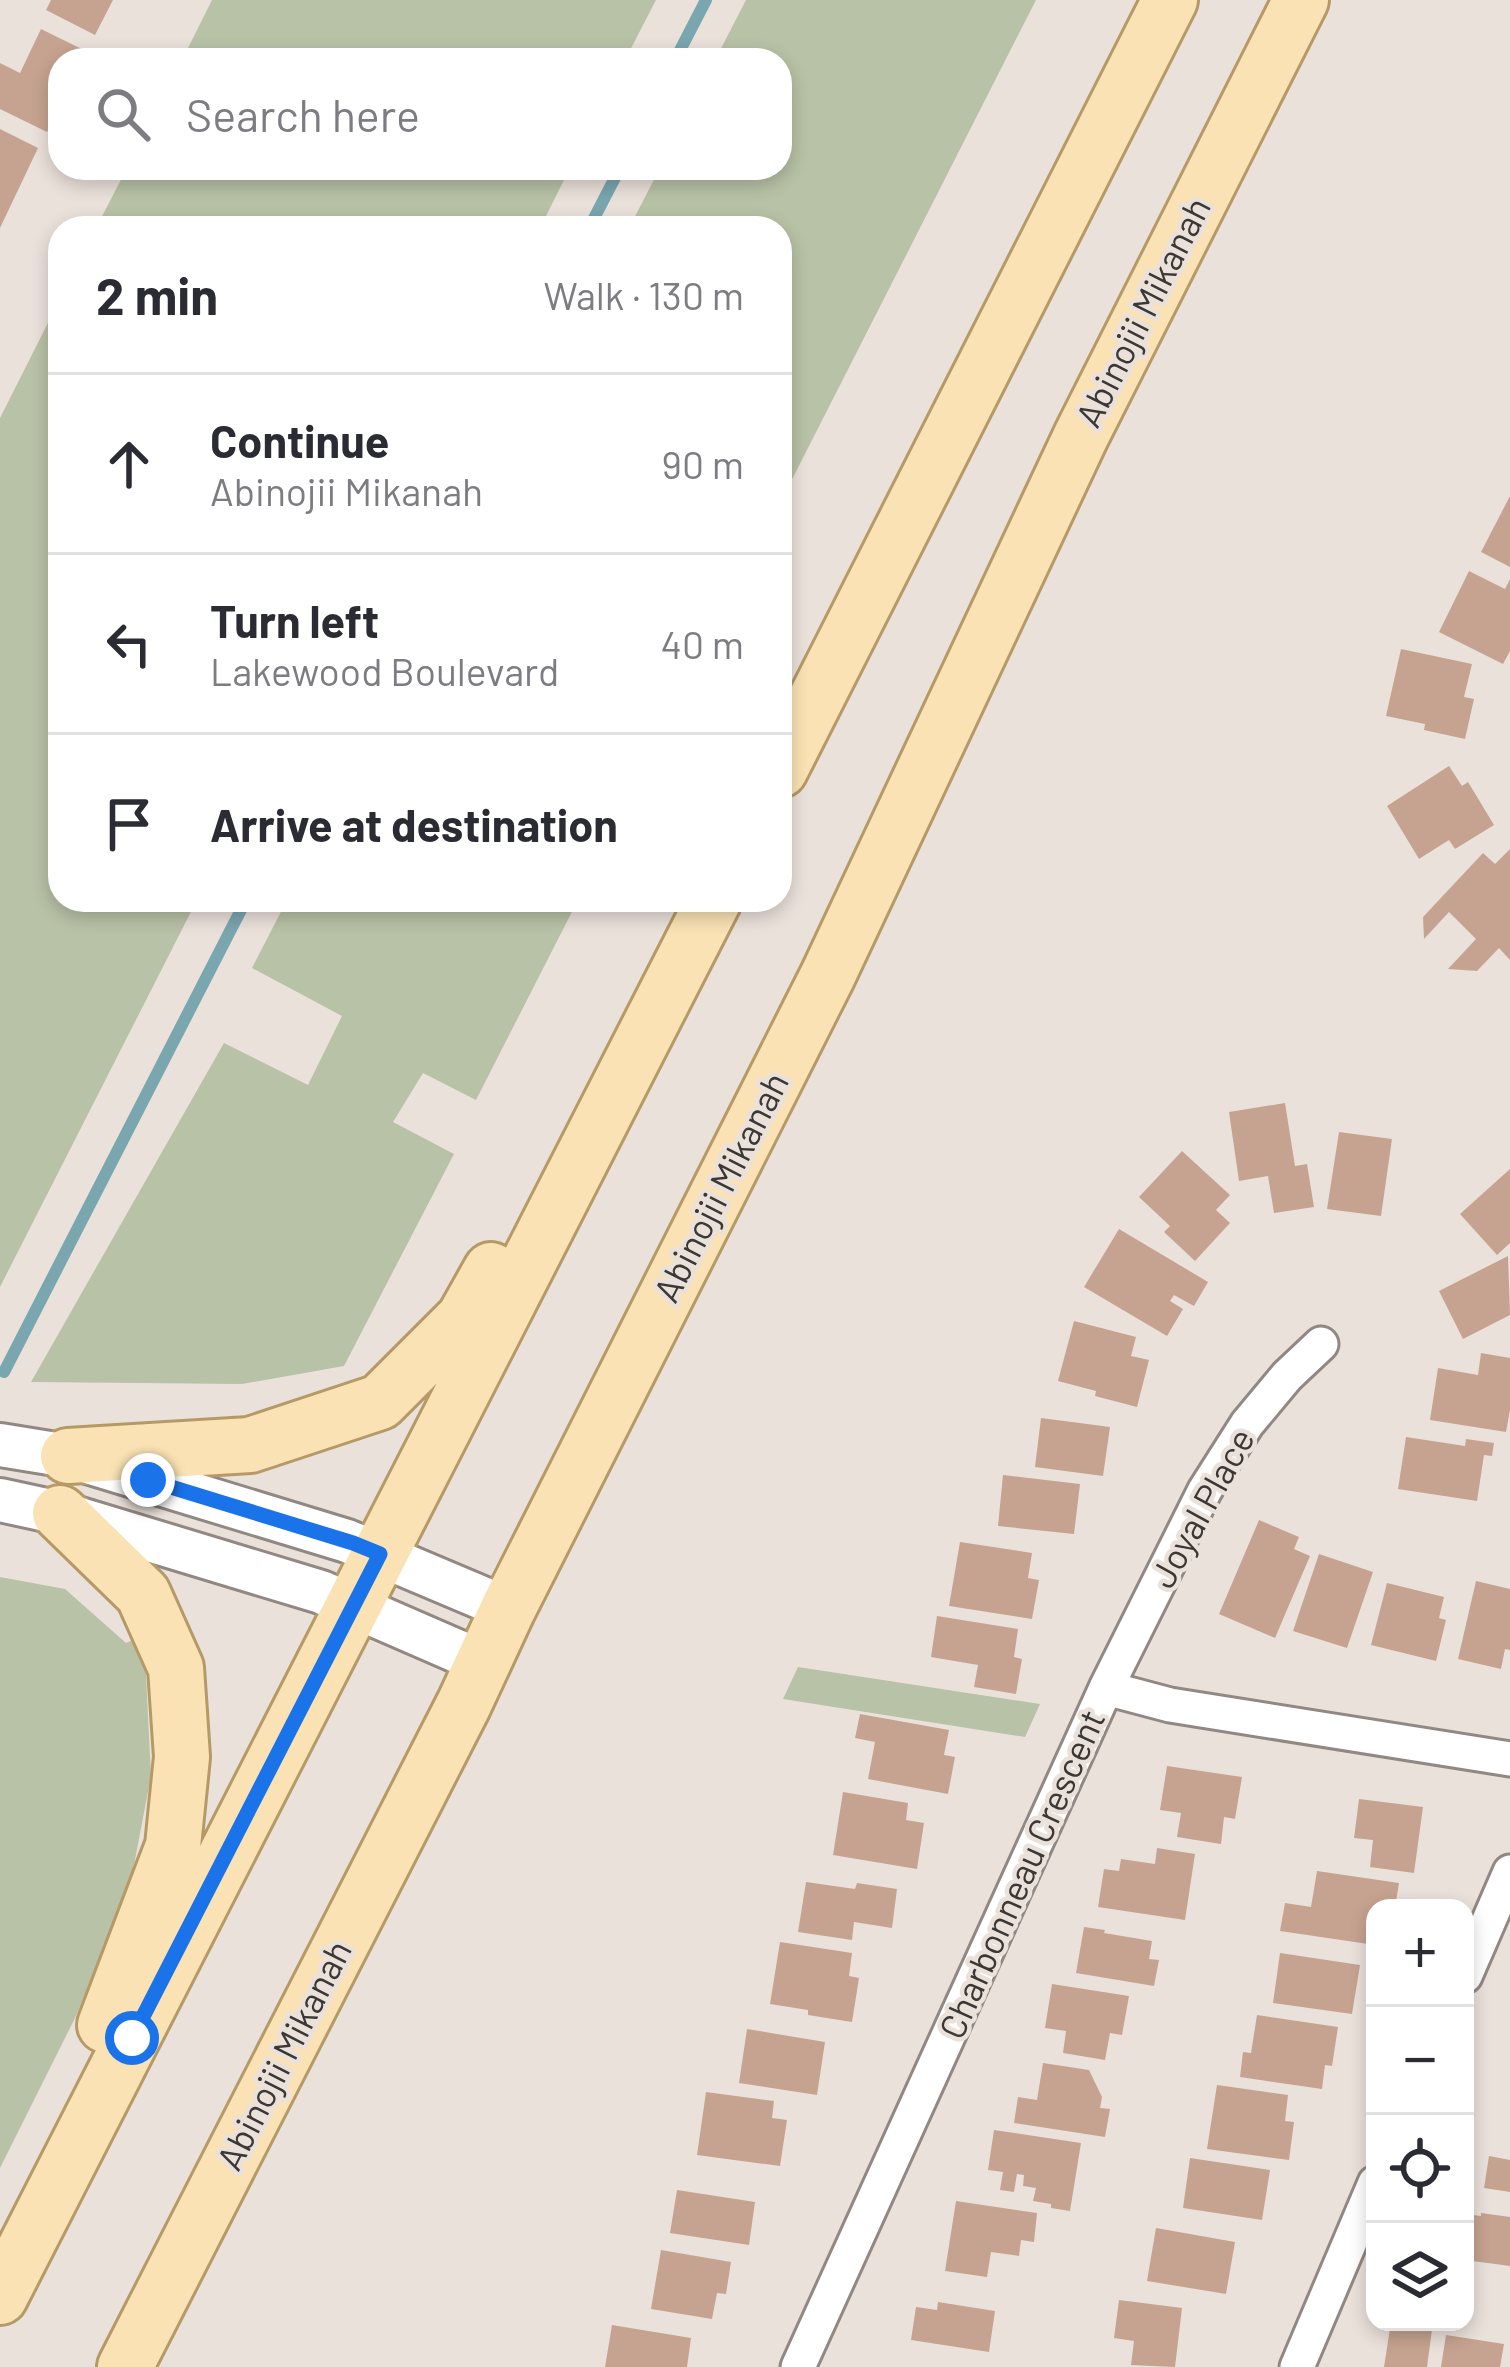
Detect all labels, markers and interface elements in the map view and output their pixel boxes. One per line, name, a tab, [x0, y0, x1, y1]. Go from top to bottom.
search box	[48, 48, 792, 180]
icon: search	[90, 81, 156, 147]
text: Search here	[186, 87, 420, 141]
street label: Abinojii Mikanah	[1065, 189, 1218, 433]
text: 2 min	[96, 264, 218, 325]
text: Walk · 130 m	[544, 271, 744, 318]
text: Continue	[210, 413, 389, 467]
icon: ahead	[96, 431, 162, 497]
text: 90 m	[662, 440, 744, 487]
text: Abinojii Mikanah	[210, 467, 483, 514]
text: Turn left	[210, 593, 379, 647]
icon: left	[96, 611, 162, 677]
text: 40 m	[660, 620, 744, 667]
text: Lakewood Boulevard	[210, 647, 559, 694]
icon: arrive	[96, 791, 162, 857]
text: Arrive at destination	[210, 797, 618, 851]
street label: Abinojii Mikanah	[643, 1064, 796, 1308]
street label: Joyal Place	[1139, 1420, 1262, 1594]
route end	[121, 1453, 175, 1507]
street label: Charbonneau Crescent	[929, 1702, 1113, 2045]
map controls	[1366, 1899, 1474, 2331]
button: +	[1366, 1899, 1474, 2007]
street label: Abinojii Mikanah	[206, 1932, 359, 2176]
button: −	[1366, 2007, 1474, 2115]
route start	[105, 2011, 159, 2065]
button: locate	[1366, 2115, 1474, 2223]
button: layers	[1366, 2223, 1474, 2331]

